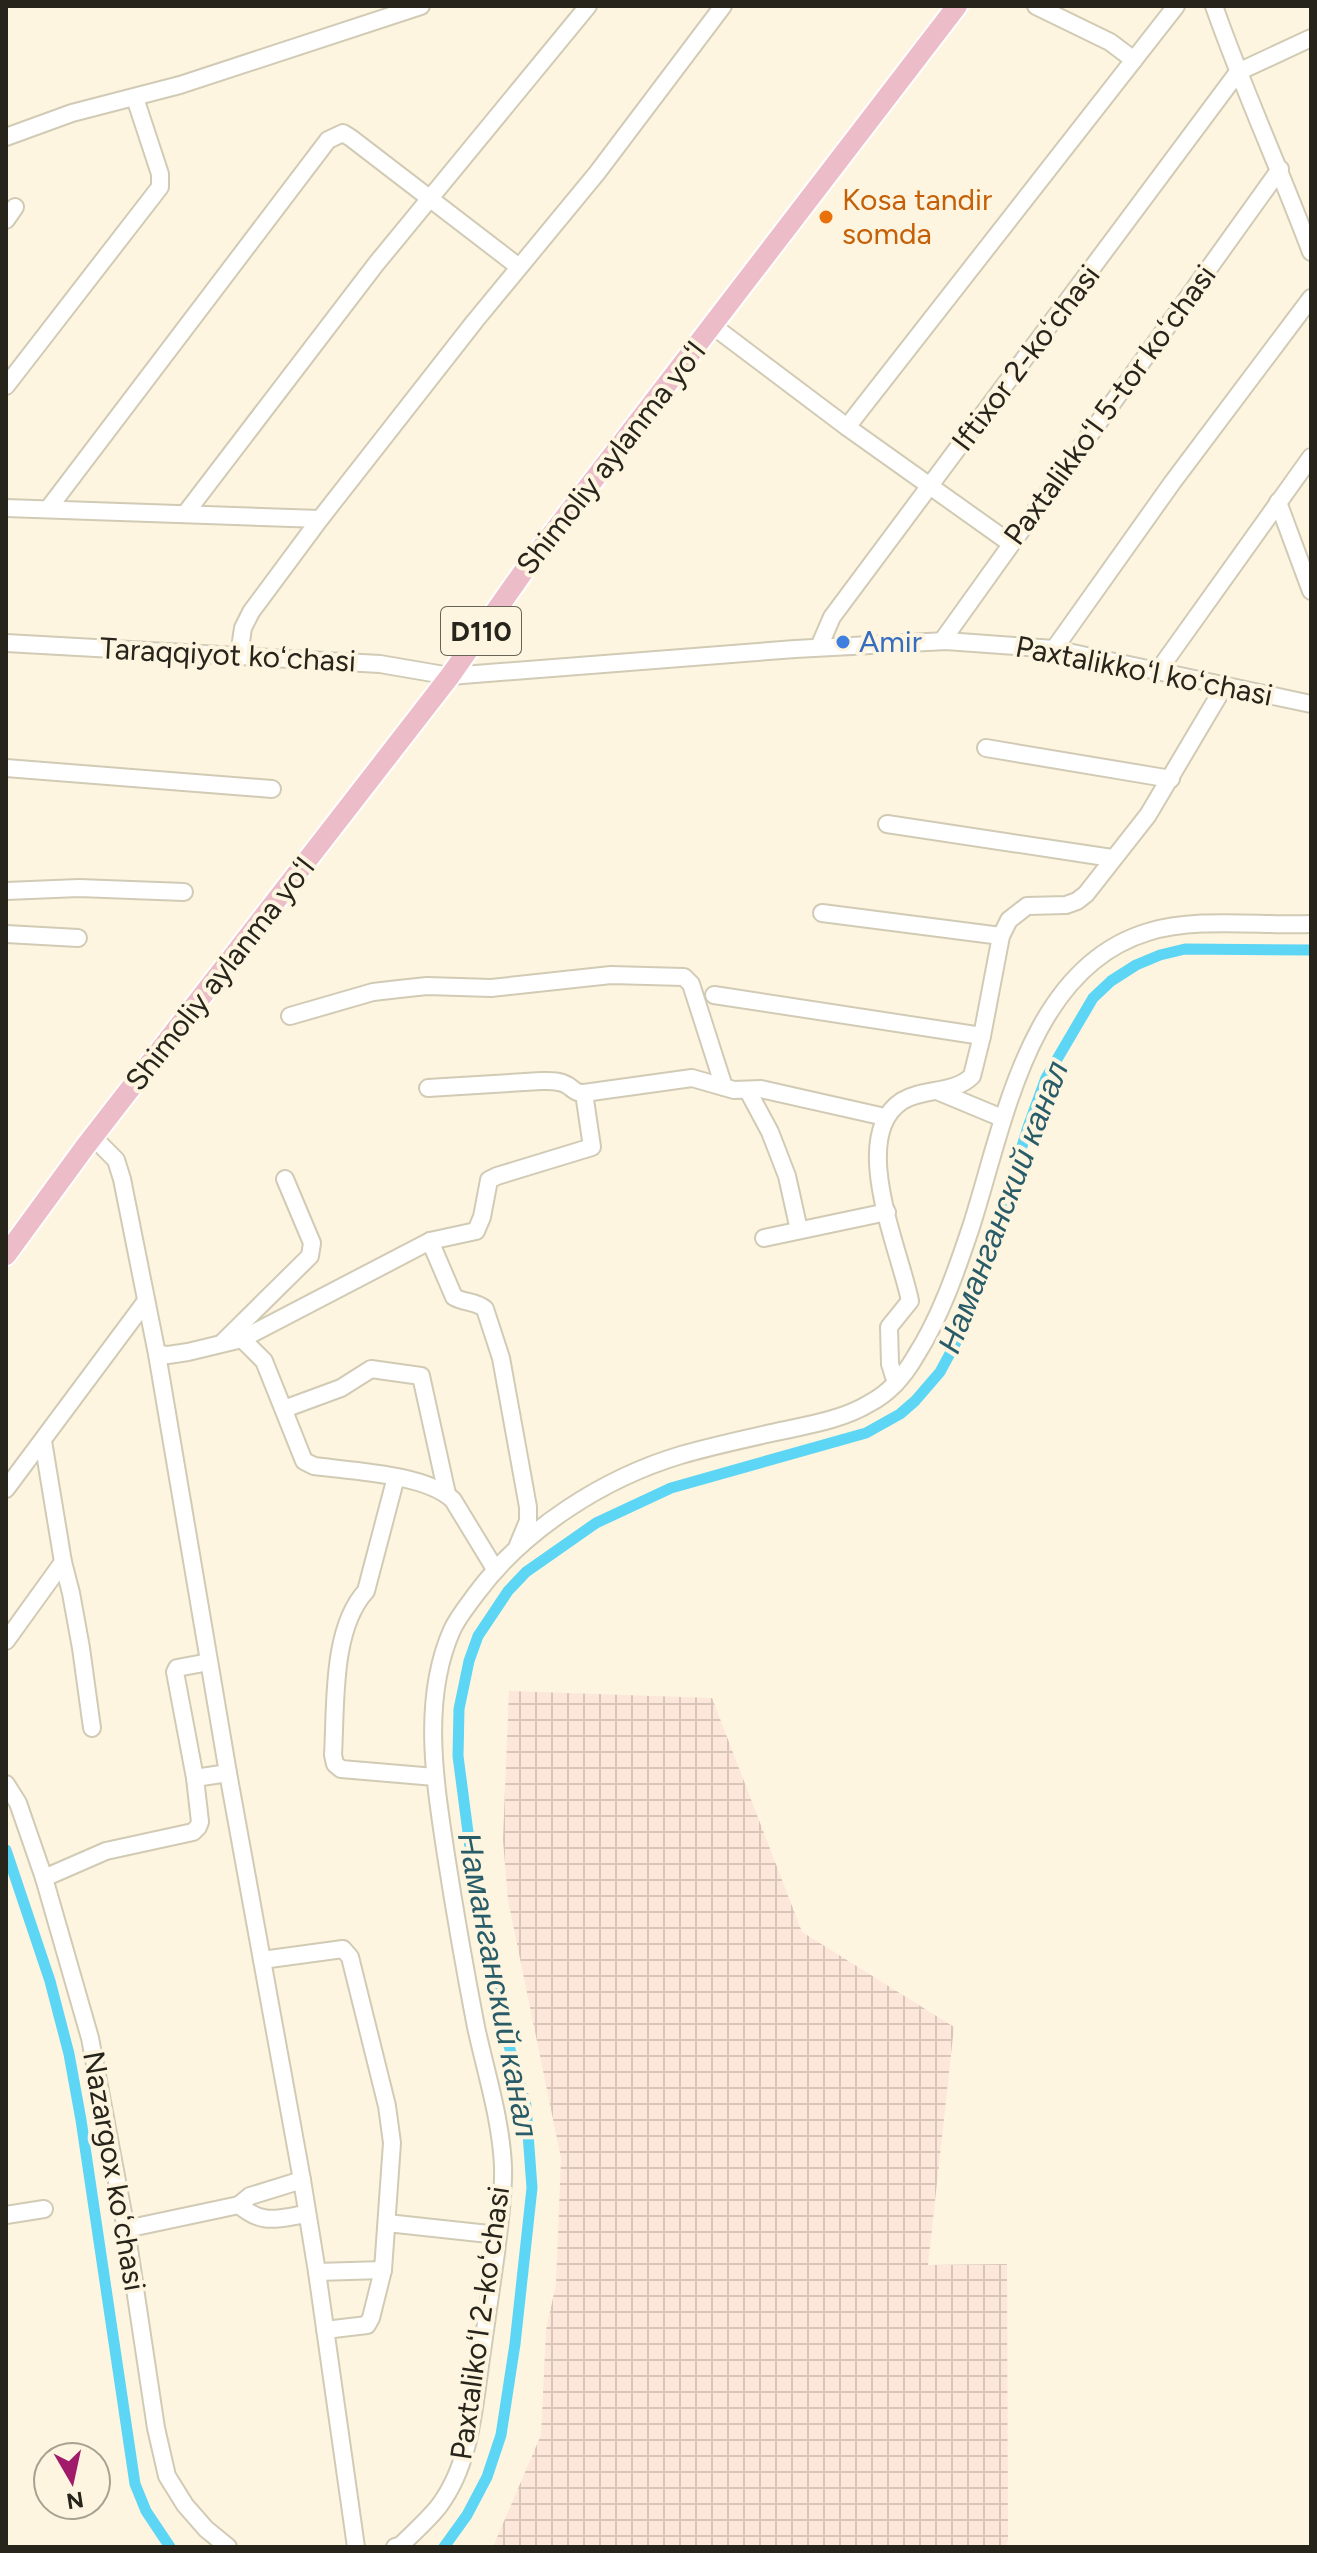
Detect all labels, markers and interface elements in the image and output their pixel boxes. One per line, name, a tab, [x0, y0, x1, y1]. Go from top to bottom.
place label: Kosa tandir somda	[842, 181, 992, 252]
marker: Kosa tandir somda	[817, 208, 835, 226]
street label: Iftixor 2-koʻchasi	[944, 257, 1108, 458]
street label: Paxtalikkoʻl 5-tor koʻchasi	[996, 257, 1224, 552]
street label: Shimoliy aylanma yoʻl	[508, 334, 713, 582]
road number: D110	[441, 607, 521, 655]
place label: Amir	[859, 623, 922, 660]
street label: Paxtalikkoʻl koʻchasi	[1012, 627, 1276, 714]
street label: Taraqqiyot koʻchasi	[99, 629, 357, 680]
marker: Amir	[834, 633, 852, 651]
street label: Shimoliy aylanma yoʻl	[117, 850, 322, 1098]
water label: Наманганский канал	[930, 1056, 1076, 1358]
water label: Наманганский канал	[450, 1829, 546, 2141]
street label: Nazargox koʻchasi	[75, 2048, 154, 2294]
street label: Paxtalikoʻl 2-koʻchasi	[442, 2184, 517, 2462]
north arrow	[32, 2441, 112, 2521]
text: N	[65, 2486, 86, 2515]

